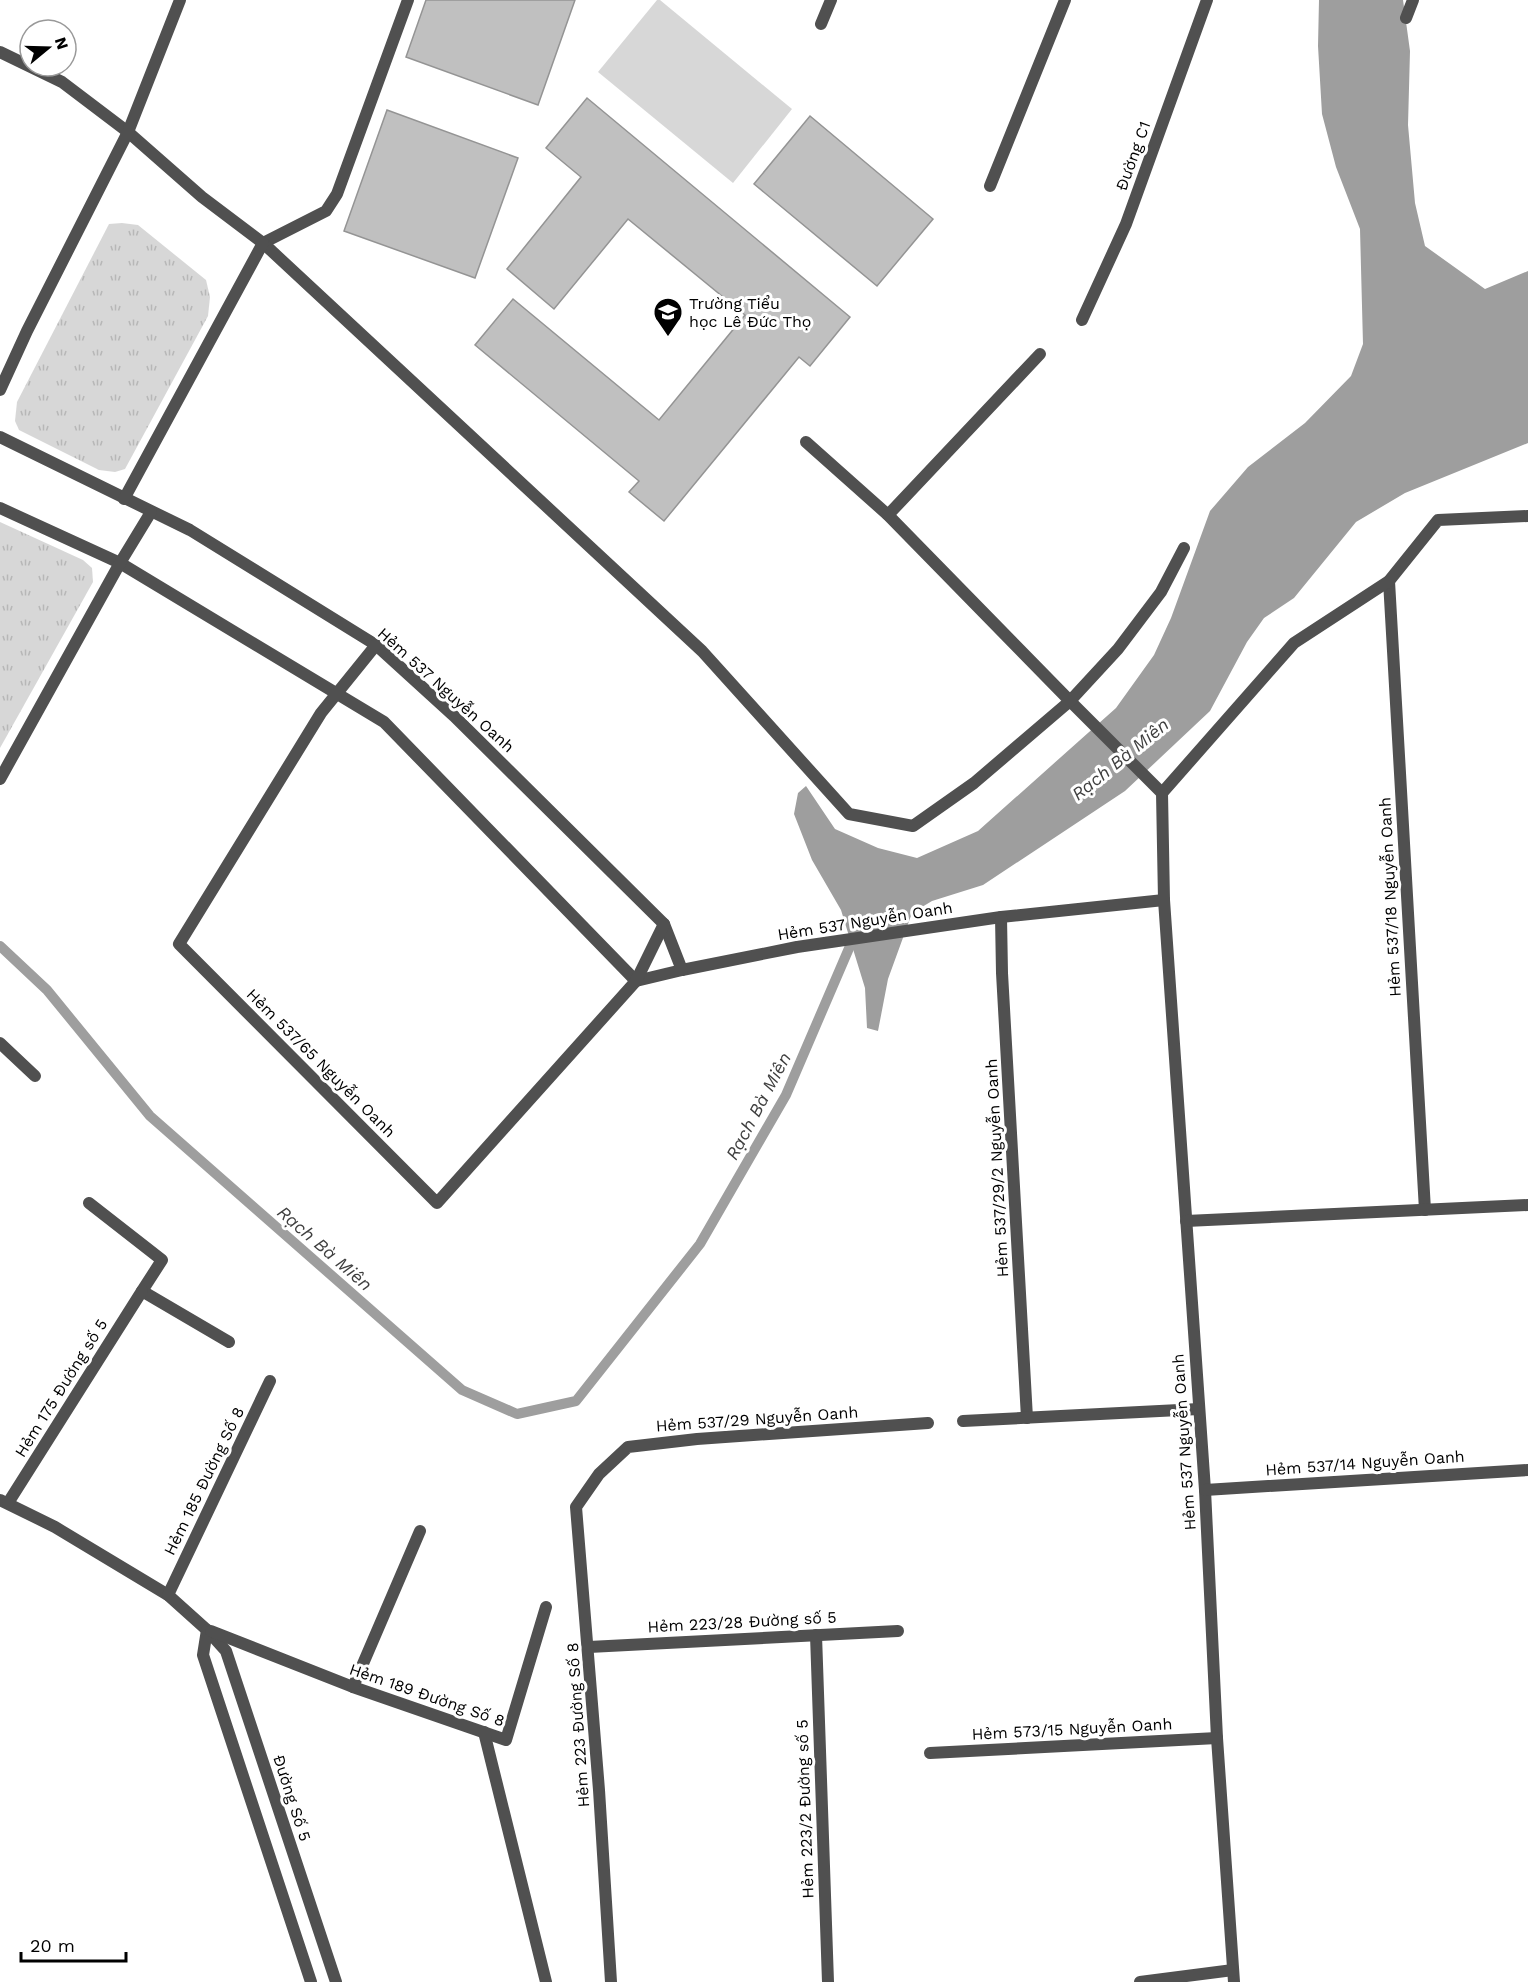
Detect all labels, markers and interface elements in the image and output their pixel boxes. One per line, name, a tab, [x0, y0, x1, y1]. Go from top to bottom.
north arrow	[18, 18, 78, 78]
text: N	[51, 35, 73, 52]
street label: Đường C1	[1112, 119, 1154, 193]
place label: Trường Tiểu học Lê Đức Thọ	[689, 294, 811, 331]
school or university icon: Trường Tiểu học Lê Đức Thọ	[652, 296, 684, 338]
street label: Hẻm 537 Nguyễn Oanh	[374, 624, 518, 756]
water label: Rạch Bà Miên	[1067, 714, 1173, 804]
street label: Hẻm 537/18 Nguyễn Oanh	[1375, 797, 1405, 997]
street label: Hẻm 537 Nguyễn Oanh	[776, 898, 954, 944]
street label: Hẻm 537/65 Nguyễn Oanh	[243, 985, 399, 1141]
water label: Rạch Bà Miên	[721, 1049, 795, 1163]
street label: Hẻm 537/29/2 Nguyễn Oanh	[982, 1058, 1012, 1278]
water label: Rạch Bà Miên	[273, 1201, 377, 1295]
street label: Hẻm 175 Đường số 5	[11, 1315, 111, 1461]
street label: Hẻm 537 Nguyễn Oanh	[1168, 1353, 1200, 1531]
street label: Hẻm 537/29 Nguyễn Oanh	[655, 1402, 859, 1436]
street label: Hẻm 185 Đường Số 8	[160, 1404, 248, 1558]
street label: Hẻm 537/14 Nguyễn Oanh	[1265, 1447, 1465, 1479]
street label: Hẻm 223/28 Đường số 5	[647, 1608, 837, 1636]
street label: Hẻm 223 Đường Số 8	[563, 1642, 593, 1808]
street label: Hẻm 189 Đường Số 8	[347, 1659, 507, 1731]
street label: Hẻm 573/15 Nguyễn Oanh	[971, 1714, 1173, 1744]
street label: Hẻm 223/2 Đường số 5	[792, 1719, 818, 1899]
street label: Đường Số 5	[269, 1752, 315, 1844]
scale bar	[21, 1925, 126, 1963]
text: 20 m	[30, 1935, 75, 1956]

